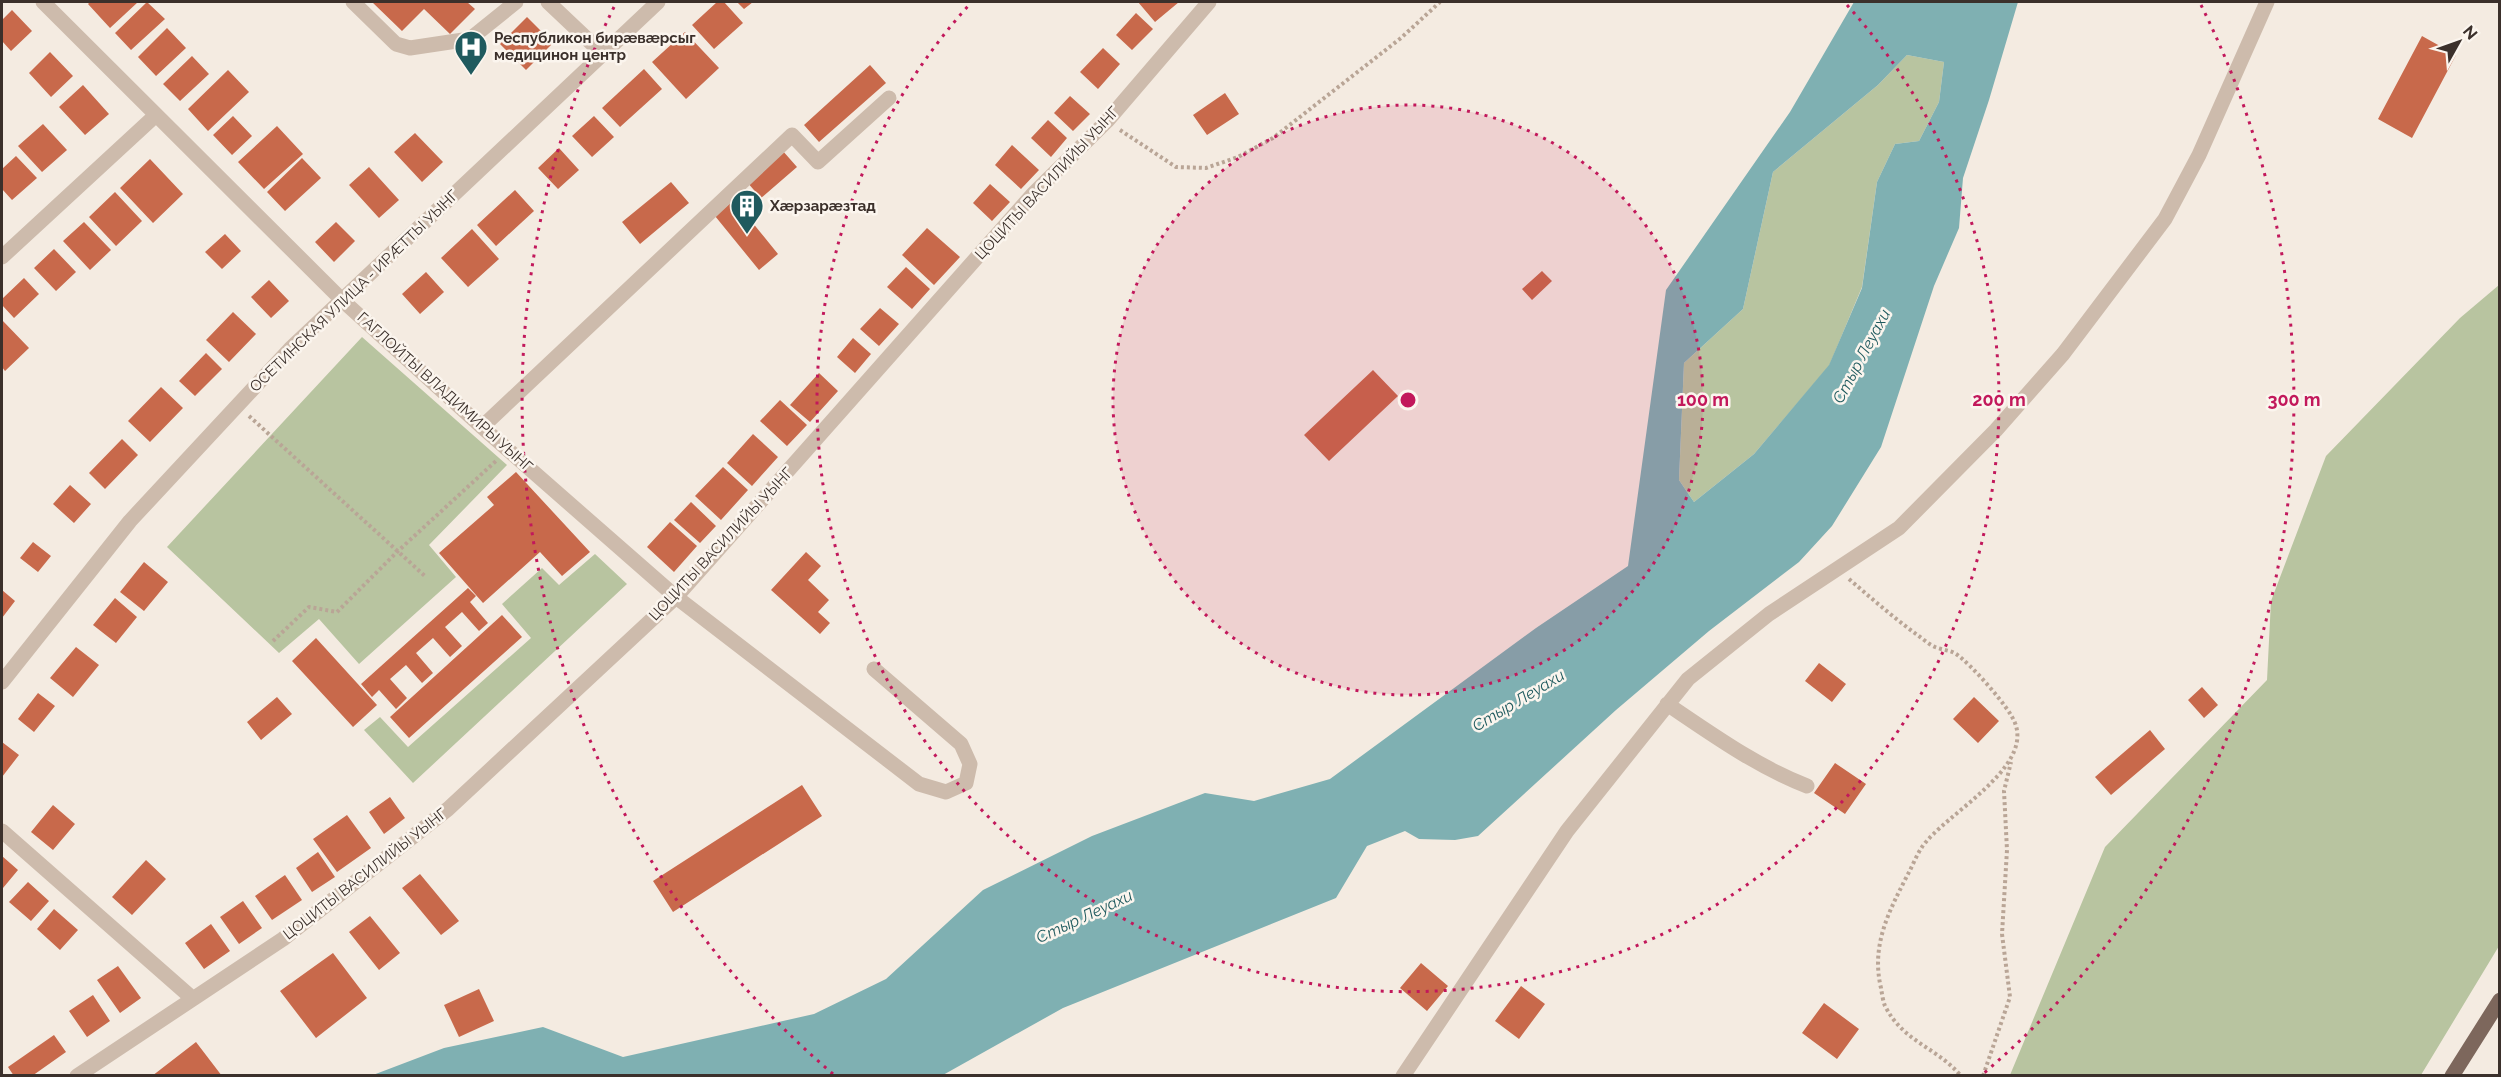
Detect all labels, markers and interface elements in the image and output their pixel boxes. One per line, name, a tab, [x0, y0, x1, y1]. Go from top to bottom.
north arrow	[2429, 12, 2489, 72]
text: N	[2459, 22, 2481, 43]
hospital icon: Республикон бирæвæрсыг медицинон центр	[453, 29, 489, 76]
place label: Республикон бирæвæрсыг медицинон центр	[494, 29, 696, 64]
street label: ЦОЦИТЫ ВАСИЛИЙЫ УЫНГ	[971, 103, 1123, 263]
street label: ОСЕТИНСКАЯ УЛИЦА - ИРÆТТЫ УЫНГ	[246, 186, 462, 396]
building icon: Хæрзарæзтад	[729, 188, 765, 235]
place label: Хæрзарæзтад	[769, 197, 876, 215]
water label: Стыр Леуахи	[1829, 306, 1894, 407]
street label: ГАГЛОЙТЫ ВЛАДИМИРЫ УЫНГ	[354, 308, 537, 476]
text: 100 m	[1677, 389, 1729, 410]
text: 200 m	[1972, 389, 2026, 410]
text: 300 m	[2267, 389, 2321, 410]
centre of rings	[1398, 390, 1418, 410]
street label: ЦОЦИТЫ ВАСИЛИЙЫ УЫНГ	[645, 464, 797, 624]
water label: Стыр Леуахи	[1469, 665, 1568, 735]
street label: ЦОЦИТЫ ВАСИЛИЙЫ УЫНГ	[280, 804, 451, 943]
water label: Стыр Леуахи	[1033, 886, 1135, 947]

